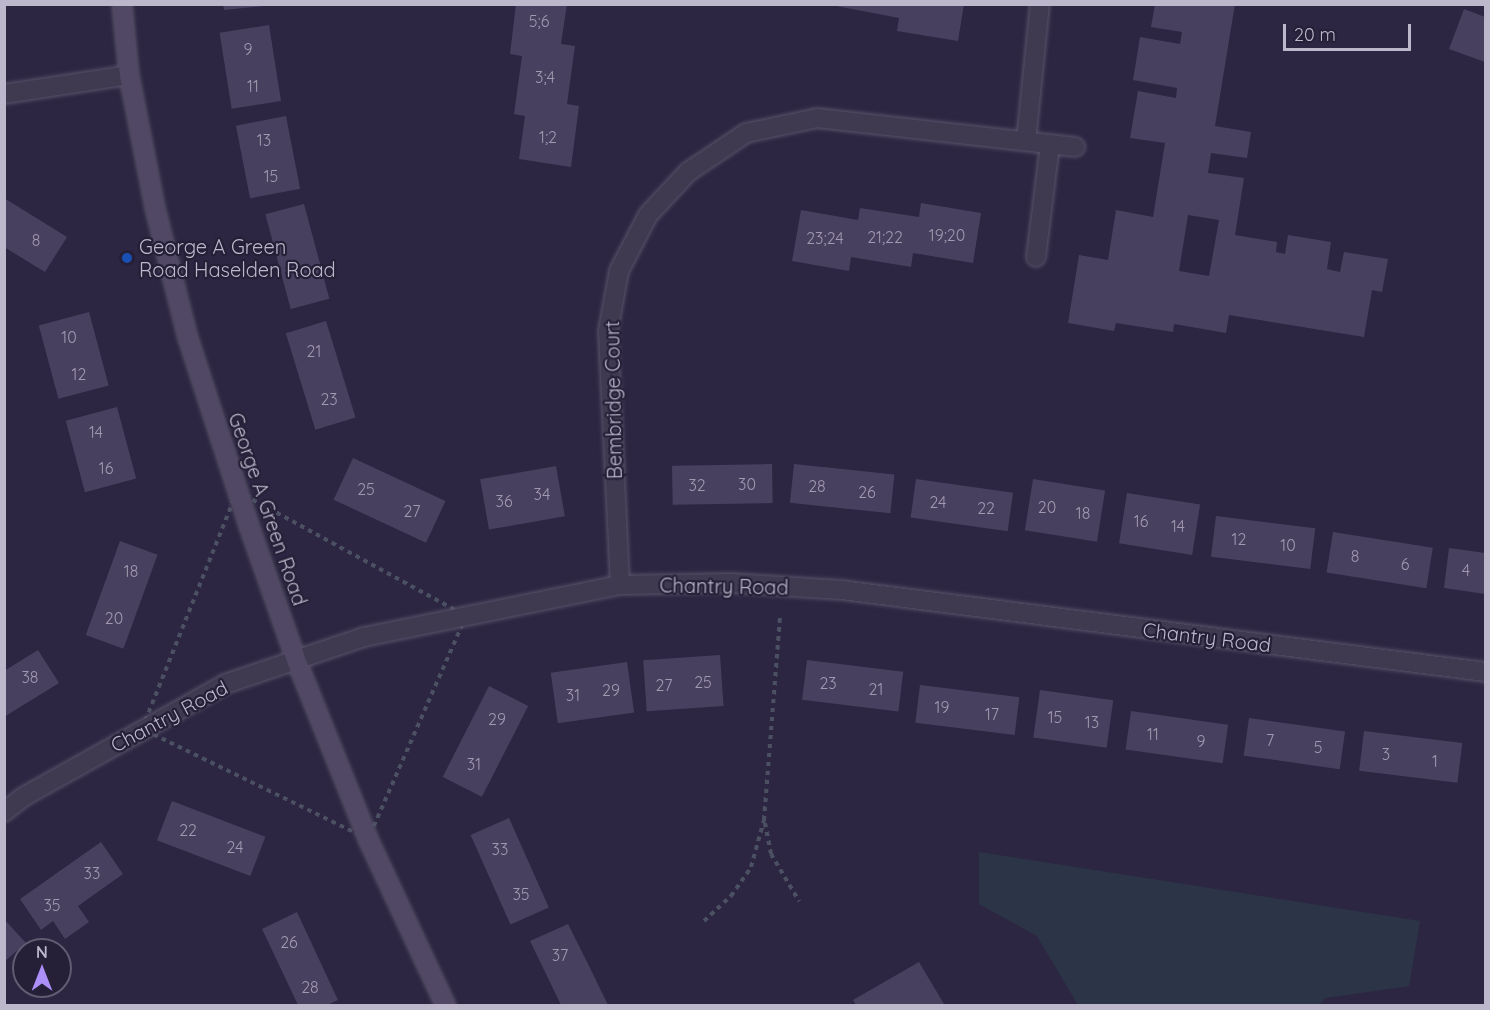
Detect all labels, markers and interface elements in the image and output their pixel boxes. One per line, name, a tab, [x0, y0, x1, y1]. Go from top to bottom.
house number: 5;6	[529, 11, 549, 31]
scale bar	[1286, 12, 1414, 50]
text: 20 m	[1294, 23, 1336, 46]
house number: 9	[244, 39, 252, 59]
house number: 3;4	[535, 67, 555, 87]
house number: 11	[247, 76, 259, 96]
house number: 1;2	[539, 127, 557, 147]
house number: 13	[257, 130, 271, 150]
house number: 15	[264, 166, 278, 186]
house number: 19;20	[929, 225, 965, 245]
house number: 21;22	[867, 227, 903, 247]
house number: 23;24	[806, 228, 844, 248]
house number: 8	[32, 230, 40, 250]
place label: George A Green Road Haselden Road	[139, 234, 336, 281]
marker: George A Green Road Haselden Road	[120, 251, 134, 265]
street label: Bembridge Court	[600, 321, 626, 479]
house number: 10	[61, 327, 77, 347]
house number: 21	[307, 341, 321, 361]
house number: 12	[72, 364, 86, 384]
house number: 23	[320, 389, 338, 409]
street label: George A Green Road	[224, 409, 312, 609]
house number: 14	[89, 422, 103, 442]
house number: 16	[99, 458, 113, 478]
house number: 30	[738, 474, 756, 494]
house number: 32	[688, 475, 706, 495]
house number: 28	[808, 476, 826, 496]
house number: 25	[357, 479, 375, 499]
house number: 26	[858, 482, 876, 502]
house number: 34	[534, 484, 550, 504]
house number: 36	[496, 491, 512, 511]
house number: 24	[929, 492, 947, 512]
house number: 20	[1038, 497, 1056, 517]
house number: 22	[977, 498, 995, 518]
house number: 27	[404, 501, 420, 521]
house number: 18	[1076, 503, 1090, 523]
house number: 16	[1134, 511, 1148, 531]
house number: 14	[1171, 516, 1185, 536]
house number: 12	[1232, 529, 1246, 549]
house number: 10	[1280, 535, 1296, 555]
house number: 8	[1351, 546, 1359, 566]
house number: 6	[1401, 554, 1409, 574]
house number: 4	[1462, 560, 1470, 580]
house number: 18	[124, 561, 138, 581]
street label: Chantry Road	[659, 573, 789, 599]
house number: 20	[105, 608, 123, 628]
street label: Chantry Road	[1142, 617, 1272, 657]
house number: 38	[21, 667, 39, 687]
house number: 25	[694, 672, 712, 692]
house number: 23	[819, 673, 837, 693]
street label: Chantry Road	[106, 675, 232, 757]
house number: 27	[656, 675, 672, 695]
house number: 21	[869, 679, 883, 699]
house number: 29	[602, 680, 620, 700]
house number: 31	[566, 685, 580, 705]
house number: 19	[935, 697, 949, 717]
house number: 17	[985, 704, 999, 724]
house number: 15	[1048, 707, 1062, 727]
house number: 29	[488, 709, 506, 729]
house number: 13	[1085, 712, 1099, 732]
house number: 11	[1147, 724, 1159, 744]
house number: 7	[1266, 730, 1274, 750]
house number: 9	[1197, 731, 1205, 751]
house number: 5	[1314, 737, 1322, 757]
house number: 3	[1382, 744, 1390, 764]
house number: 1	[1432, 751, 1438, 771]
house number: 31	[467, 754, 481, 774]
house number: 22	[179, 820, 197, 840]
house number: 24	[226, 837, 244, 857]
house number: 33	[492, 839, 508, 859]
house number: 33	[84, 863, 100, 883]
house number: 35	[512, 884, 530, 904]
house number: 35	[43, 895, 61, 915]
house number: 26	[280, 932, 298, 952]
north arrow	[12, 938, 72, 998]
text: N	[36, 942, 48, 962]
house number: 37	[552, 945, 568, 965]
house number: 28	[301, 977, 319, 997]

